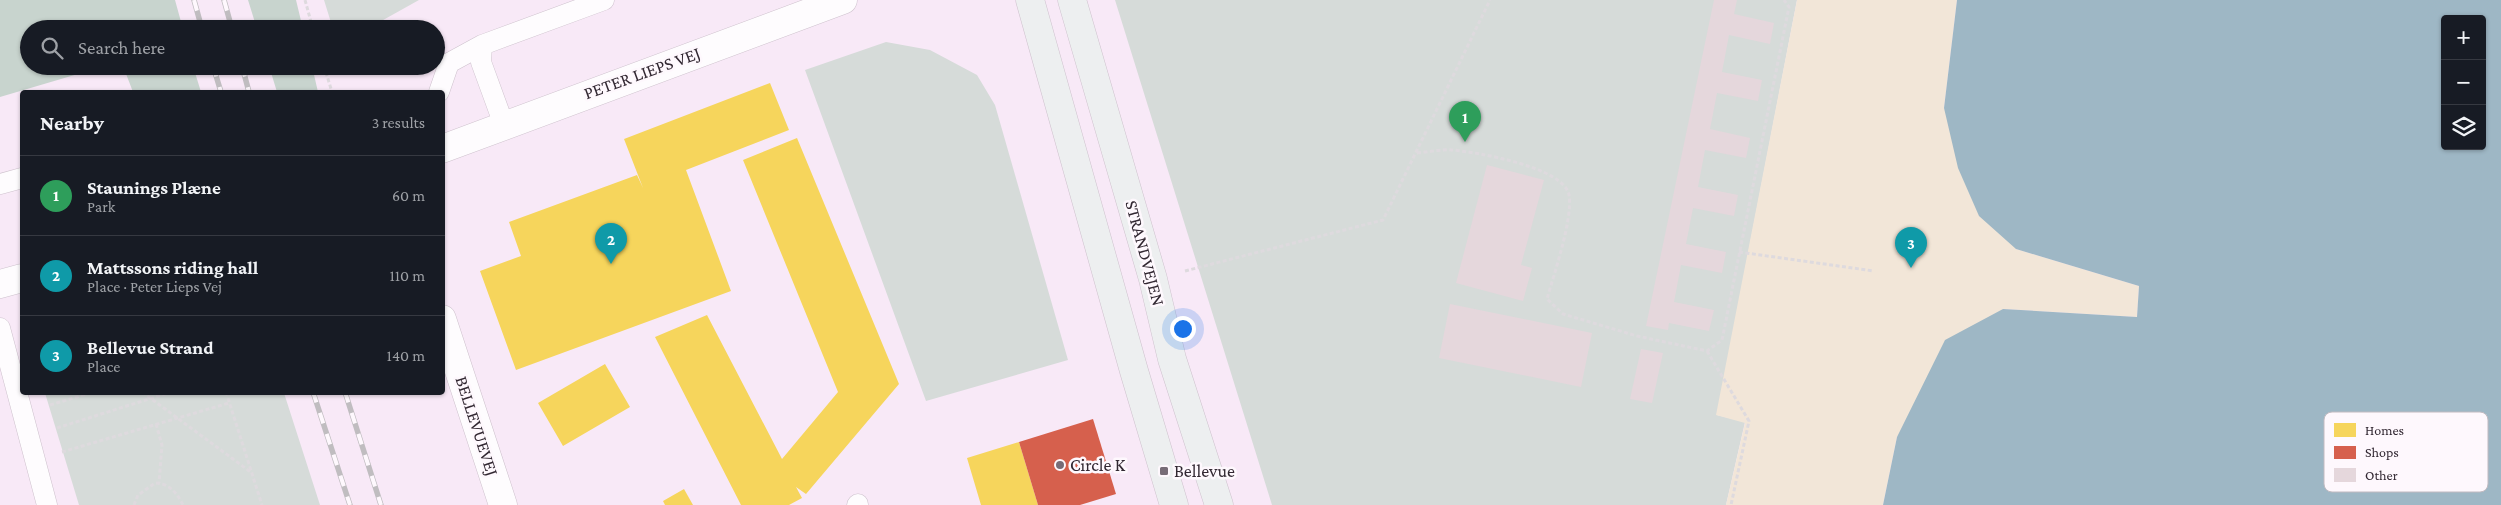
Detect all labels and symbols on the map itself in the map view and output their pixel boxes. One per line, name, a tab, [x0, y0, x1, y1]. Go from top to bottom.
street label: PETER LIEPS VEJ	[581, 43, 703, 103]
pin: 1	[1449, 101, 1481, 142]
street label: STRANDVEJEN	[1121, 198, 1169, 308]
pin: 2	[595, 223, 627, 264]
pin: 3	[1895, 227, 1927, 268]
your location	[1170, 316, 1196, 342]
street label: BELLEVUEVEJ	[451, 374, 503, 478]
legend	[2324, 412, 2488, 492]
text: Homes	[2365, 422, 2404, 438]
text: Shops	[2365, 444, 2399, 460]
place label: Circle K	[1070, 455, 1126, 475]
marker: Circle K	[1054, 459, 1066, 471]
place label: Bellevue	[1174, 461, 1235, 481]
marker: Bellevue	[1158, 465, 1170, 477]
text: Other	[2365, 467, 2398, 483]

